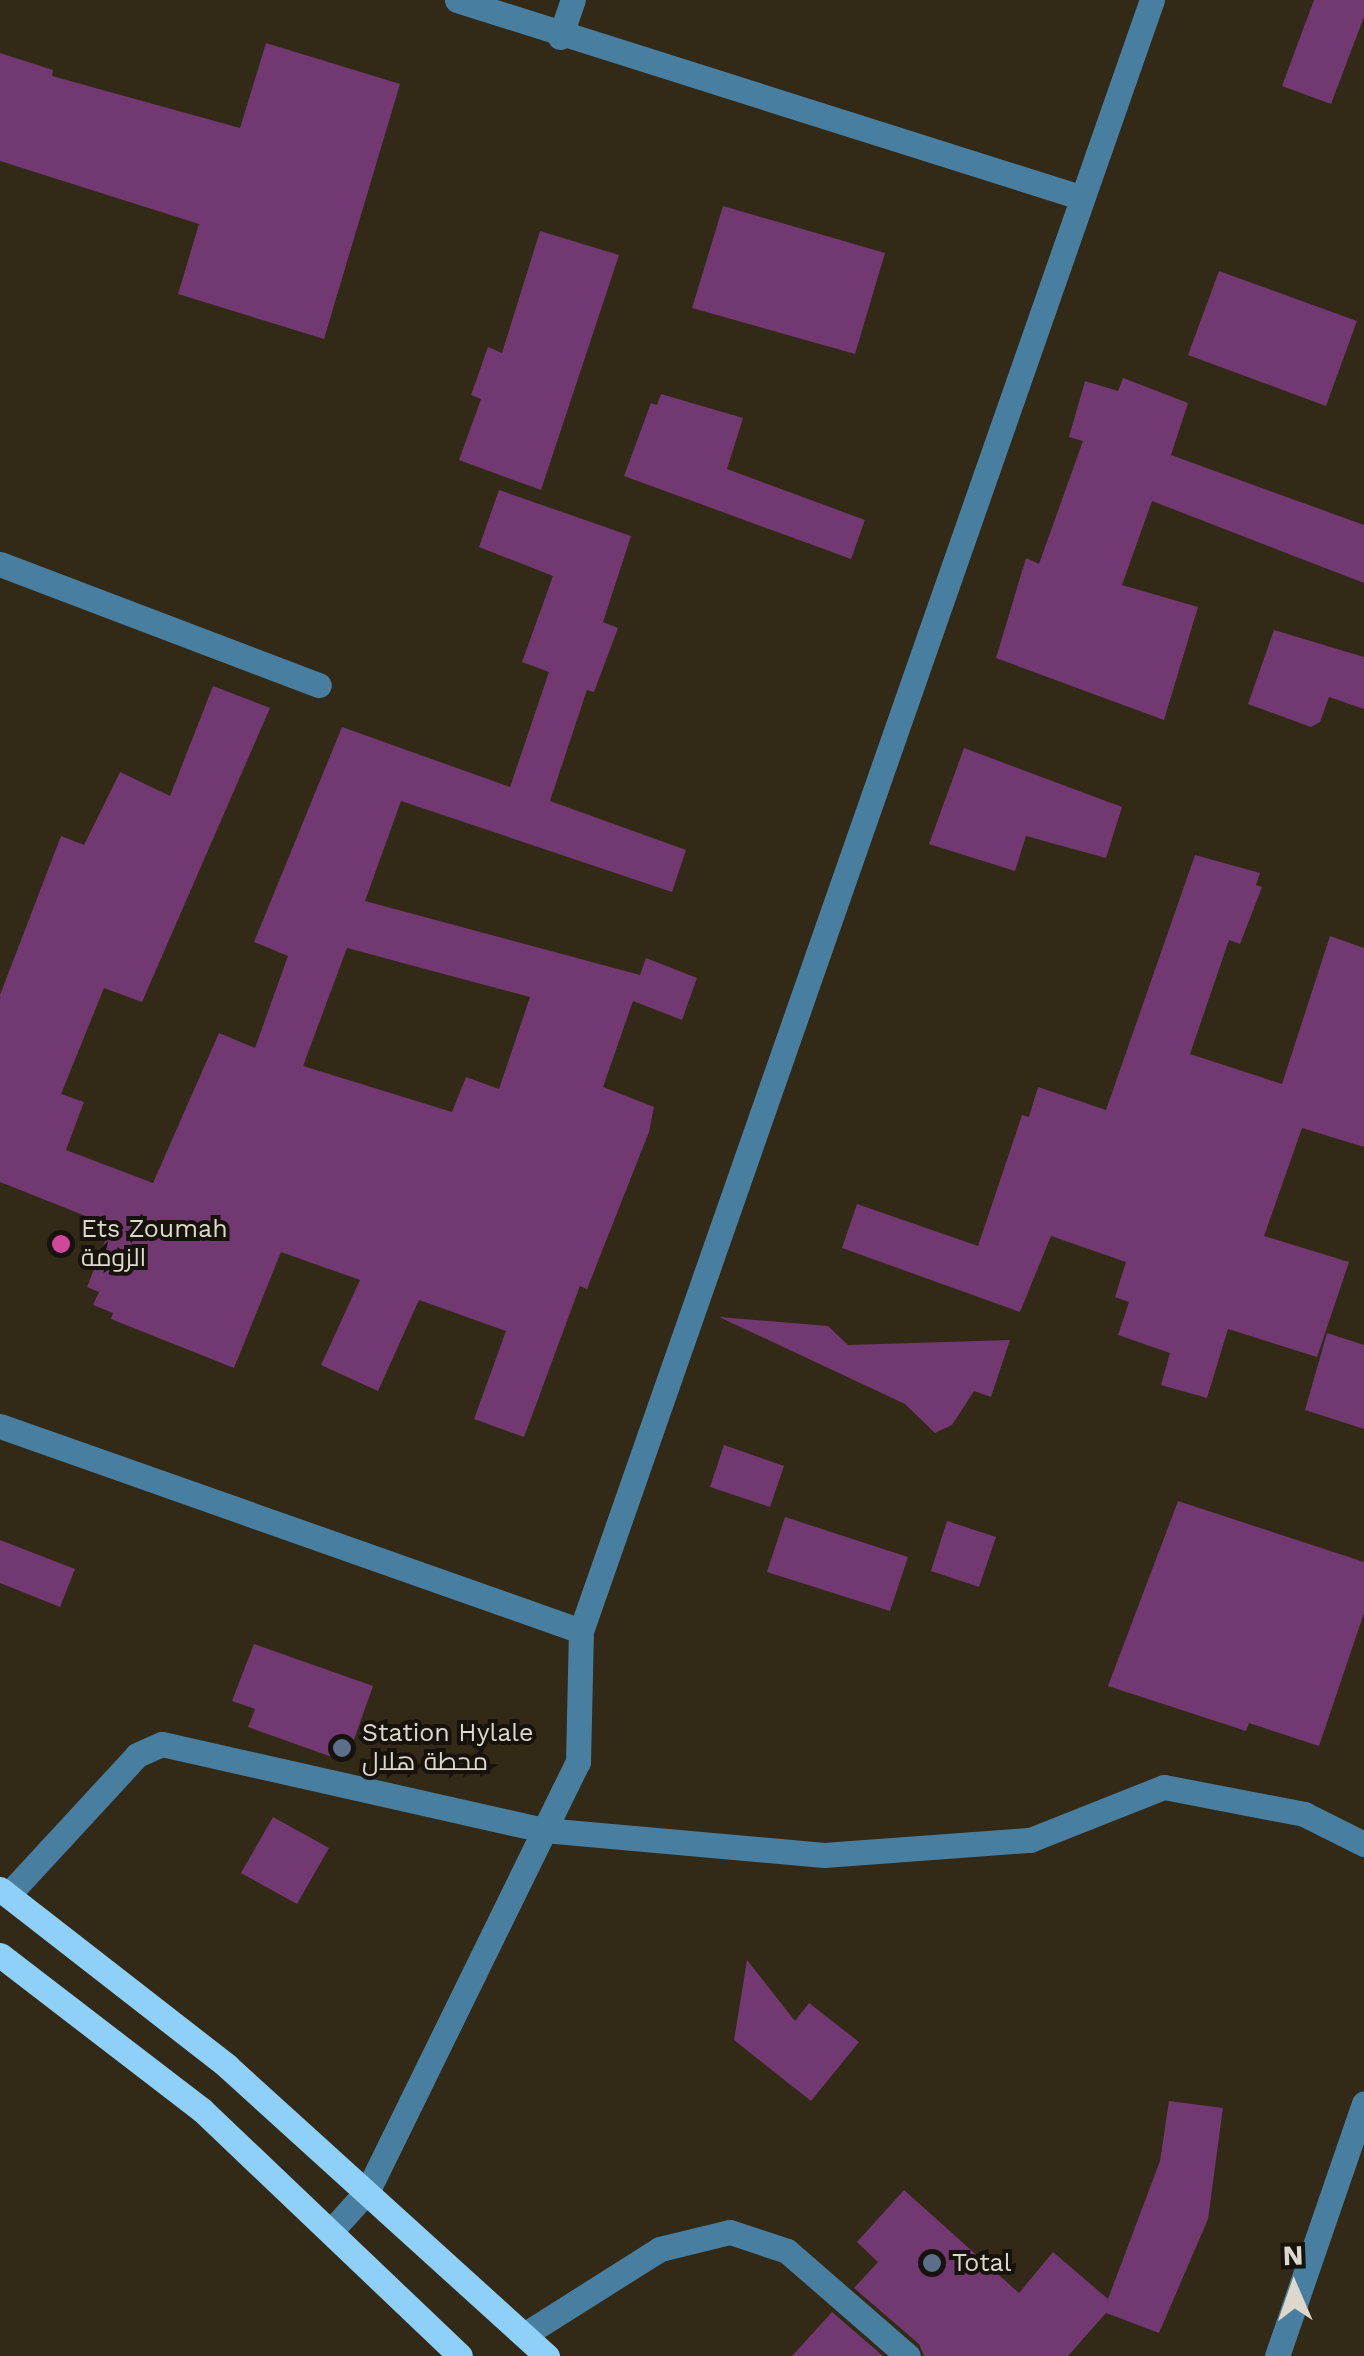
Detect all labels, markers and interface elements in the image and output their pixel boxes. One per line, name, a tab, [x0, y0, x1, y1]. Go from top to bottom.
place label: Ets Zoumah الزومة	[81, 1215, 228, 1274]
marker: Ets Zoumah الزومة	[50, 1233, 72, 1255]
place label: Station Hylale محطة هلال	[362, 1719, 533, 1778]
marker: Station Hylale محطة هلال	[331, 1737, 353, 1759]
north arrow	[1244, 2236, 1344, 2336]
text: N	[1282, 2239, 1304, 2272]
place label: Total	[952, 2248, 1011, 2278]
marker: Total	[921, 2252, 943, 2274]

